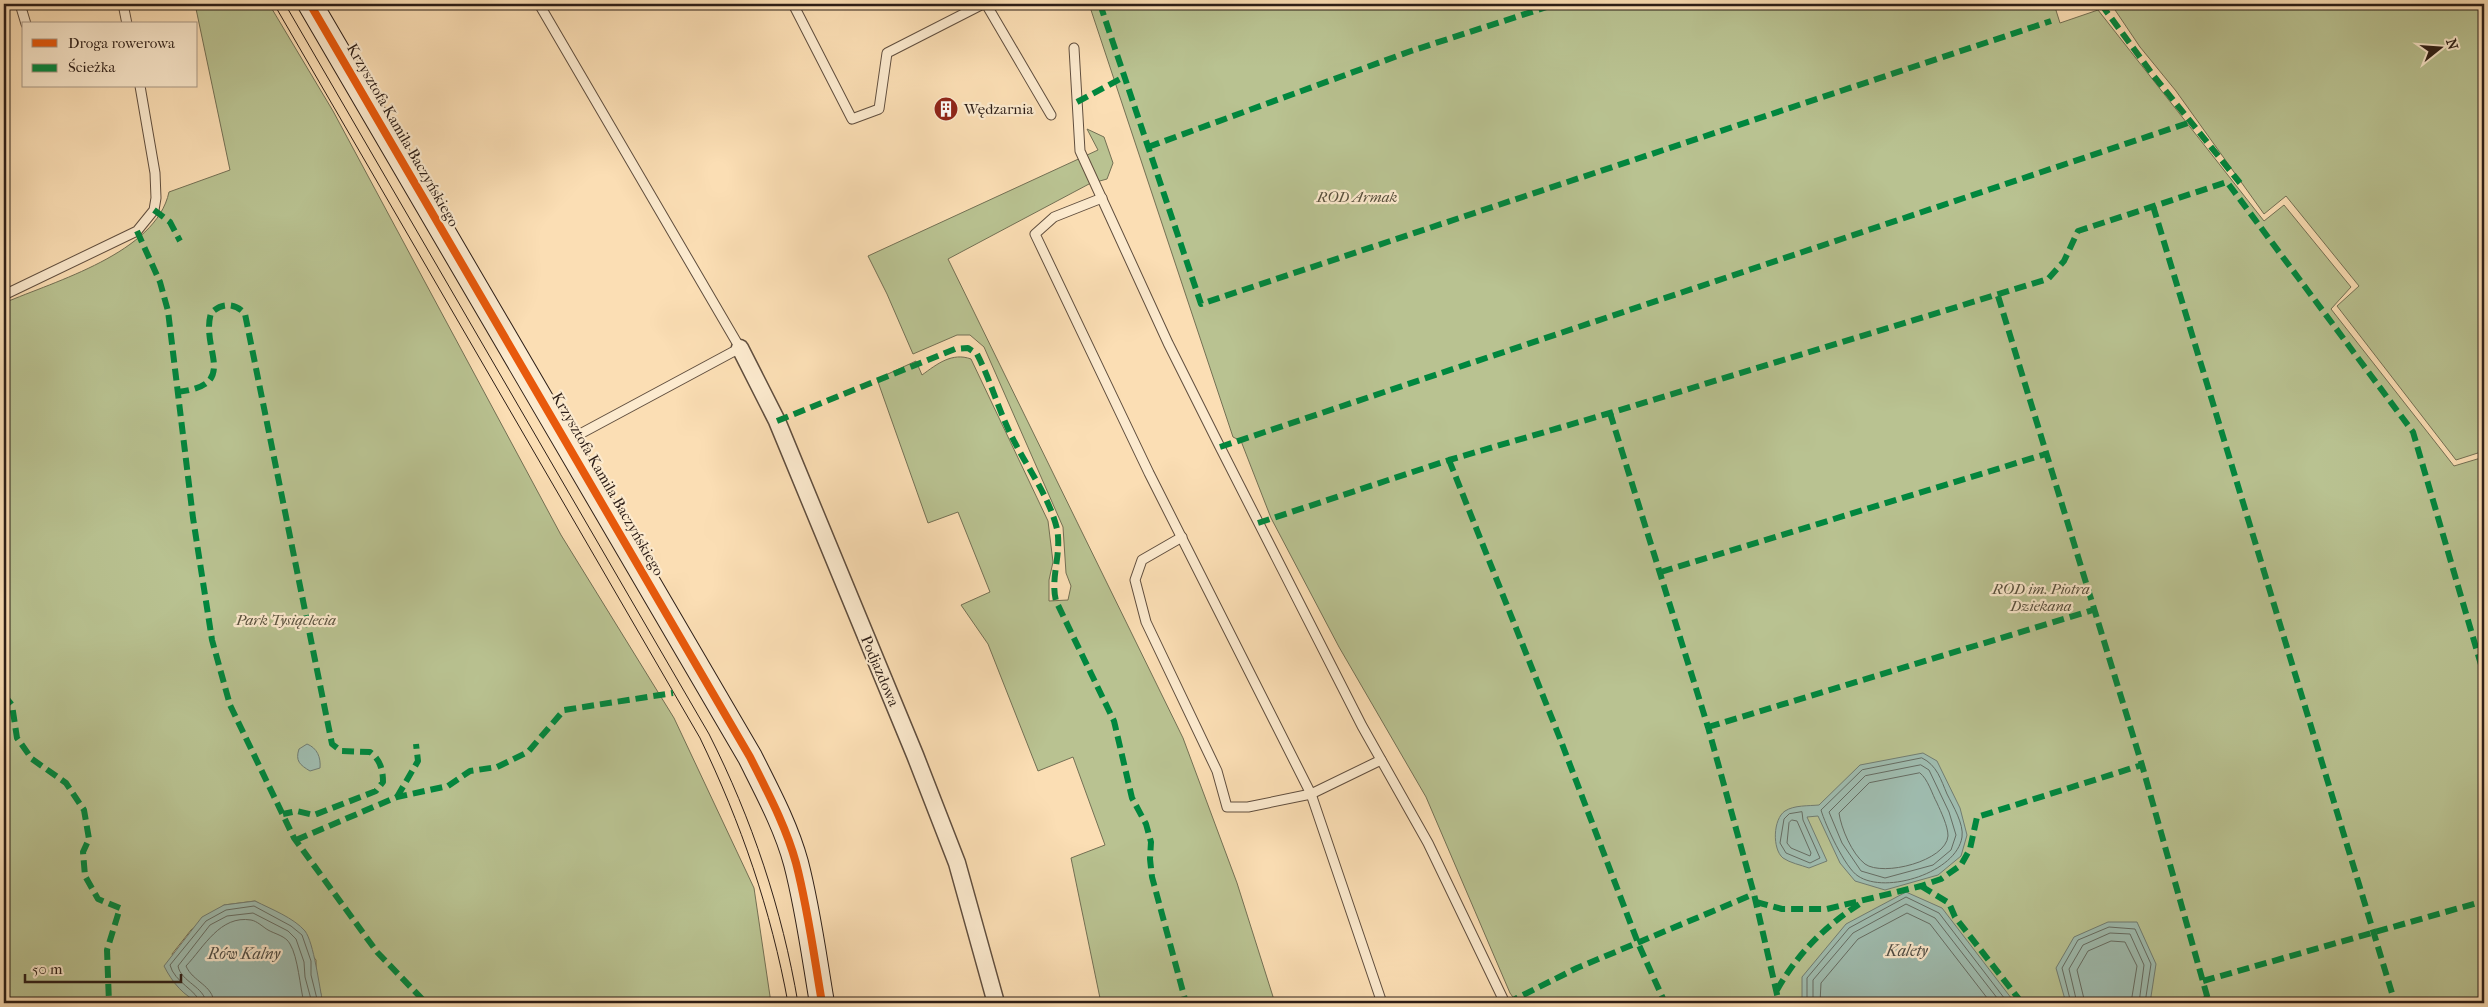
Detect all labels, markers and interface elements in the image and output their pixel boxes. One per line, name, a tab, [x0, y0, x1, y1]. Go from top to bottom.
legend	[22, 22, 198, 88]
north arrow	[2416, 22, 2466, 72]
text: Droga rowerowa	[68, 34, 176, 52]
text: N	[2442, 37, 2462, 52]
street label: Krzysztofa Kamila Baczyńskiego	[343, 40, 463, 230]
text: Ścieżka	[68, 58, 116, 76]
building icon: Wędzarnia	[933, 96, 959, 122]
place label: Wędzarnia	[963, 100, 1034, 118]
park label: ROD Armak	[1316, 188, 1397, 206]
street label: Krzysztofa Kamila Baczyńskiego	[548, 389, 668, 579]
park label: ROD im. Piotra Dziekana	[1991, 580, 2090, 615]
park label: Park Tysiąclecia	[235, 611, 336, 629]
street label: Podjazdowa	[857, 633, 903, 710]
water label: Kalety	[1885, 941, 1928, 960]
water label: Rów Kalny	[207, 944, 281, 963]
scale bar	[25, 952, 181, 984]
text: 50 m	[32, 960, 63, 978]

